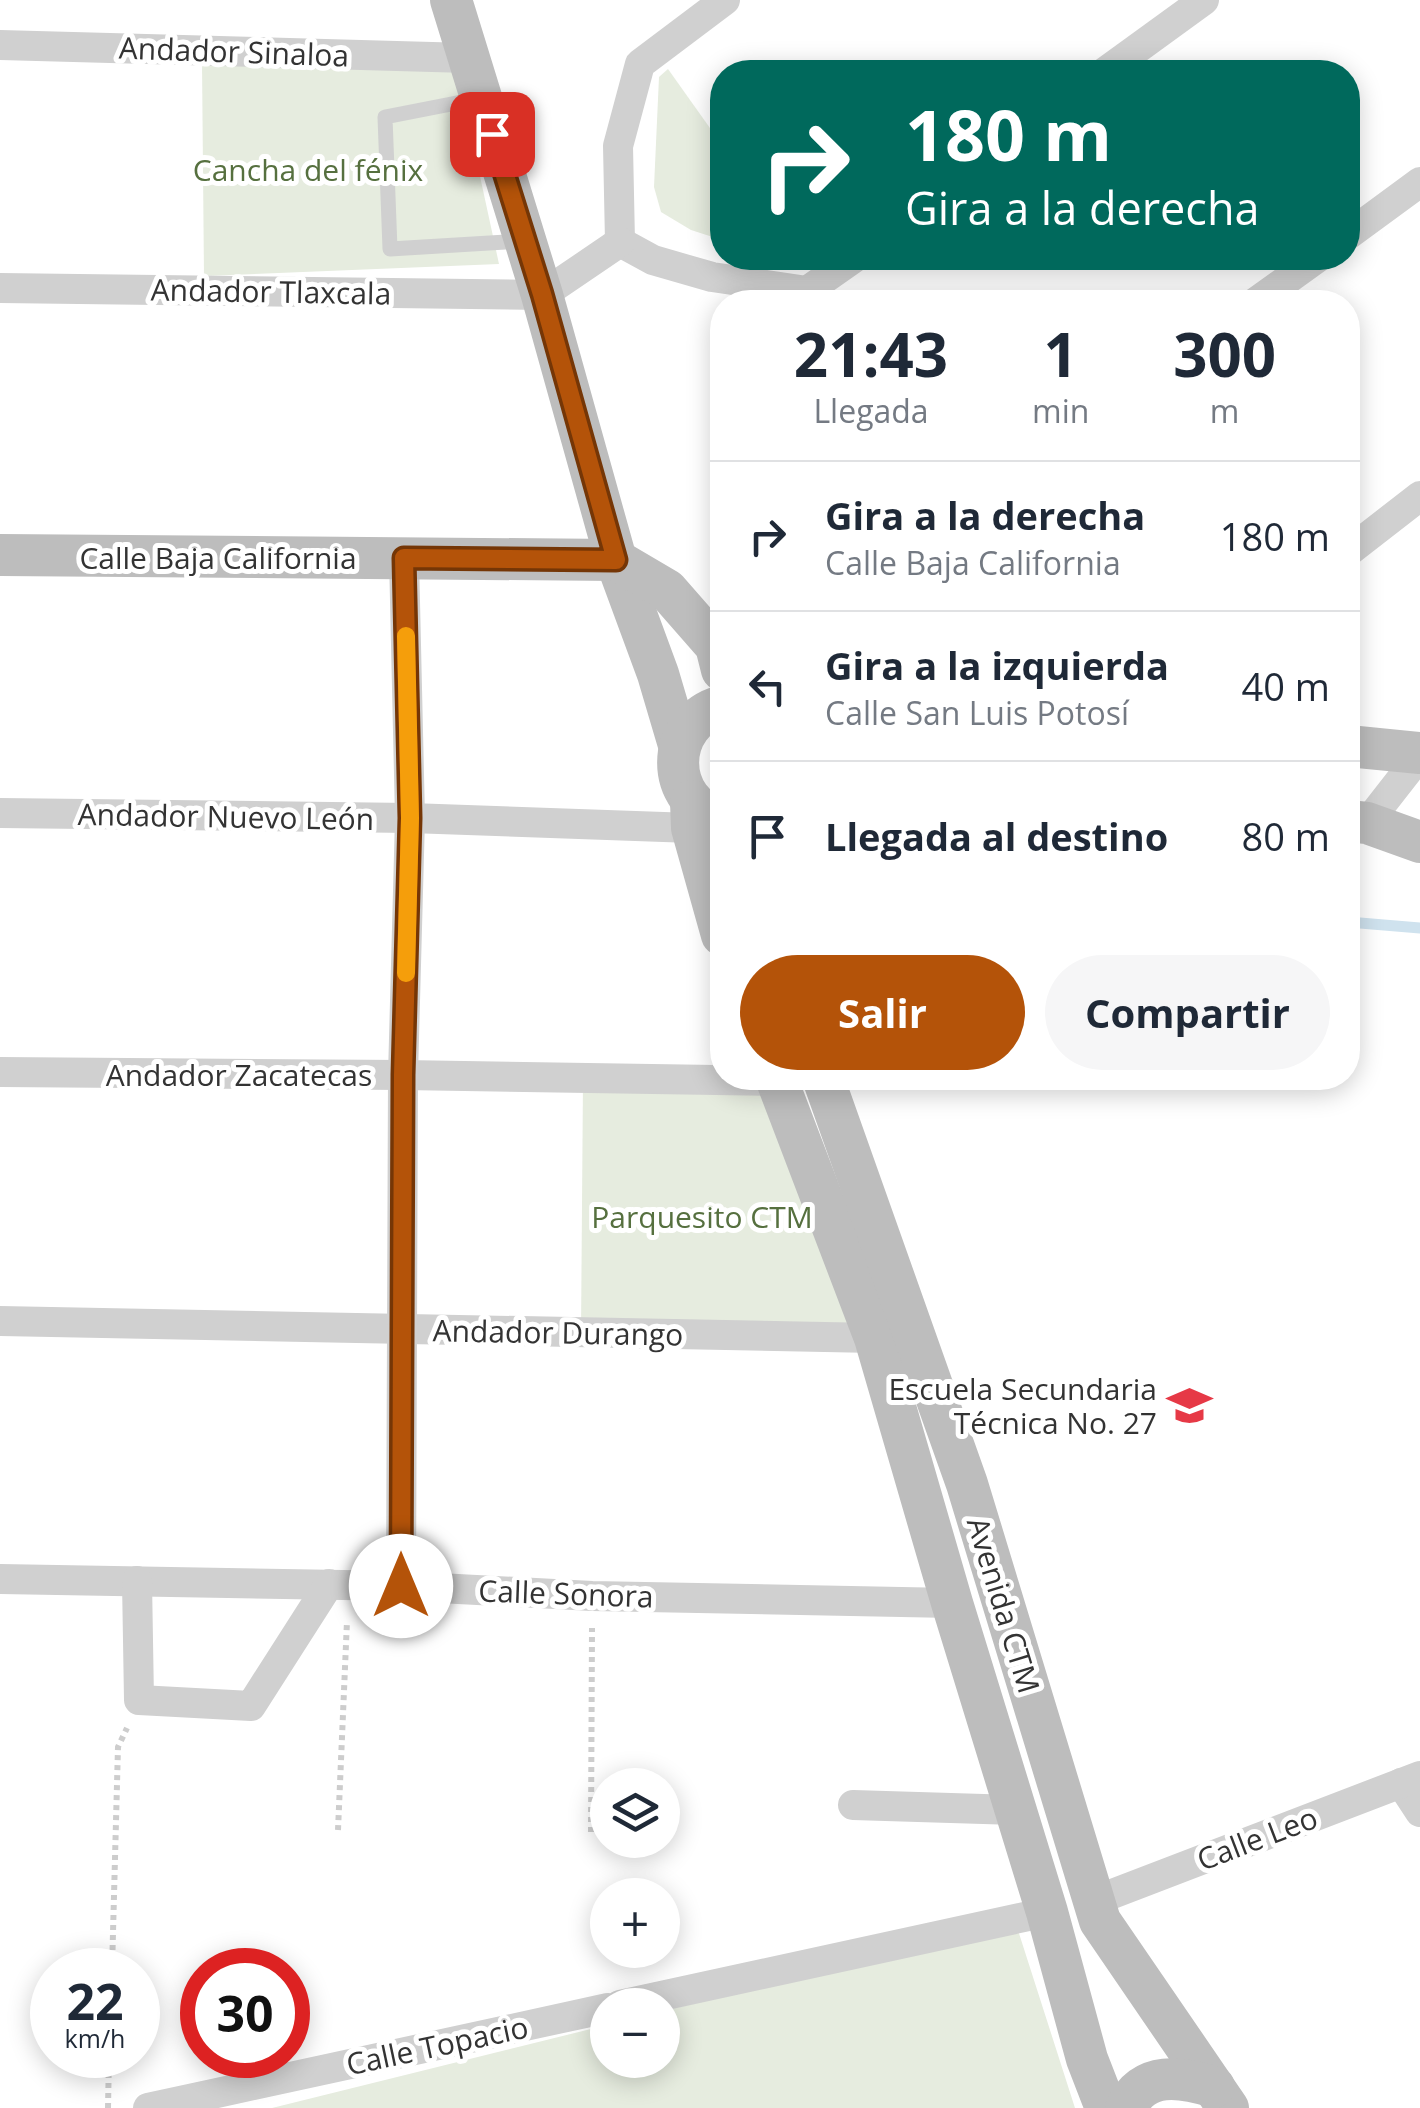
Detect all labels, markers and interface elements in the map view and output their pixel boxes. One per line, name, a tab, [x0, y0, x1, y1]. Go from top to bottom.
street label: Andador Sinaloa	[118, 26, 350, 76]
text: 180 m	[905, 86, 1112, 182]
pin	[450, 92, 535, 177]
icon: right	[740, 100, 870, 230]
icon: arrive	[465, 107, 520, 162]
park label: Cancha del fénix	[193, 149, 423, 190]
text: Gira a la derecha	[905, 177, 1260, 238]
street label: Andador Tlaxcala	[150, 268, 392, 314]
text: 21:43	[794, 313, 948, 395]
text: 1	[1044, 313, 1078, 395]
text: 300	[1173, 313, 1276, 395]
text: Llegada	[813, 389, 929, 432]
text: min	[1032, 389, 1089, 432]
text: m	[1210, 389, 1239, 432]
text: Gira a la derecha	[825, 489, 1145, 541]
icon: right	[740, 509, 795, 564]
text: 180 m	[1220, 510, 1330, 562]
street label: Calle Baja California	[79, 537, 357, 578]
text: Calle Baja California	[825, 541, 1121, 584]
text: Gira a la izquierda	[825, 639, 1169, 691]
icon: left	[740, 659, 795, 714]
text: 40 m	[1241, 660, 1330, 712]
text: Calle San Luis Potosí	[825, 691, 1129, 734]
street label: Andador Nuevo León	[77, 793, 375, 839]
icon: arrive	[740, 809, 795, 864]
text: Llegada al destino	[825, 810, 1168, 862]
text: 80 m	[1241, 810, 1330, 862]
button: Salir	[740, 955, 1025, 1070]
button: Compartir	[1045, 955, 1330, 1070]
street label: Andador Zacatecas	[106, 1054, 372, 1095]
park label: Parquesito CTM	[591, 1196, 813, 1237]
street label: Andador Durango	[432, 1309, 684, 1355]
place label: Escuela Secundaria Técnica No. 27	[888, 1368, 1157, 1443]
school or university icon: Escuela Secundaria Técnica No. 27	[1166, 1381, 1214, 1429]
street label: Avenida CTM	[958, 1512, 1050, 1698]
position arrow	[349, 1534, 453, 1638]
street label: Calle Sonora	[478, 1569, 654, 1617]
map controls	[590, 1768, 680, 2078]
button: layers	[590, 1768, 680, 1858]
street label: Calle Leo	[1191, 1796, 1323, 1880]
button: +	[590, 1878, 680, 1968]
speed limit sign: 30	[180, 1948, 310, 2078]
text: 22	[66, 1967, 124, 2035]
button: −	[590, 1988, 680, 2078]
street label: Calle Topacio	[342, 2006, 532, 2084]
text: km/h	[65, 2021, 125, 2055]

